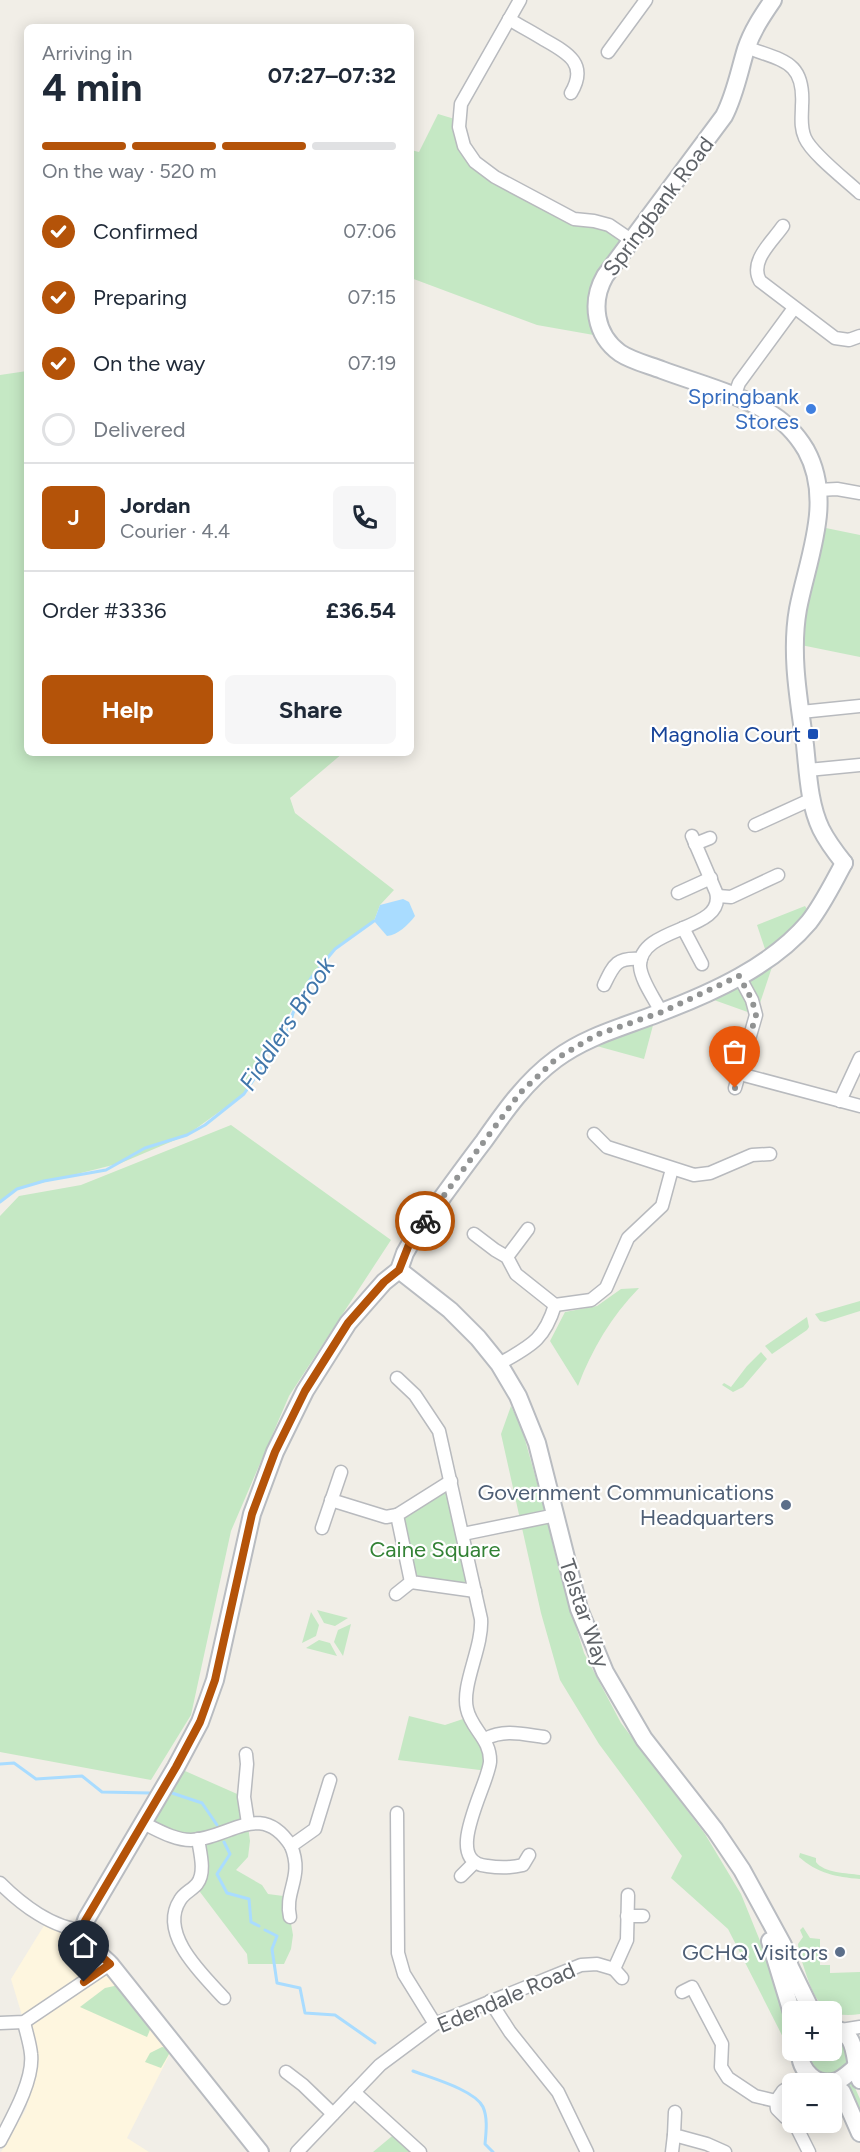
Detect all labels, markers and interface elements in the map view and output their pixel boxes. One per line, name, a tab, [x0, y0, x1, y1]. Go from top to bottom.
text: Arriving in	[42, 41, 132, 65]
text: 07:27–07:32	[268, 62, 396, 89]
text: 4 min	[42, 64, 142, 111]
street label: Springbank Road	[597, 131, 720, 281]
text: On the way · 520 m	[42, 159, 217, 183]
icon: check	[42, 215, 75, 248]
text: Confirmed	[93, 218, 198, 245]
text: 07:06	[343, 219, 396, 243]
icon: check	[42, 281, 75, 314]
text: Preparing	[93, 284, 187, 311]
text: 07:15	[348, 285, 396, 309]
icon: check	[42, 347, 75, 380]
text: On the way	[93, 350, 205, 377]
text: 07:19	[348, 351, 396, 375]
place label: Springbank Stores	[688, 383, 799, 435]
marker: Springbank Stores	[804, 402, 818, 416]
text: Delivered	[93, 416, 186, 443]
button: phone	[333, 486, 396, 549]
text: Jordan	[120, 492, 191, 519]
text: J	[67, 504, 80, 531]
text: Courier · 4.4	[120, 519, 230, 543]
text: Order #3336	[42, 597, 166, 624]
text: £36.54	[326, 597, 396, 624]
button: Help	[42, 675, 213, 744]
button: Share	[225, 675, 396, 744]
place label: Magnolia Court	[650, 721, 801, 748]
marker: Magnolia Court	[806, 727, 820, 741]
water label: Fiddlers Brook	[233, 951, 341, 1096]
pin	[709, 1026, 760, 1088]
icon: bag	[718, 1035, 751, 1068]
courier	[395, 1191, 455, 1251]
icon: bike	[409, 1205, 442, 1238]
place label: Government Communications Headquarters	[478, 1479, 774, 1531]
marker: Government Communications Headquarters	[779, 1498, 793, 1512]
park label: Caine Square	[369, 1536, 501, 1563]
street label: Telstar Way	[553, 1555, 616, 1671]
pin	[58, 1920, 109, 1982]
icon: home	[67, 1929, 100, 1962]
place label: GCHQ Visitors	[682, 1939, 828, 1966]
marker: GCHQ Visitors	[833, 1945, 847, 1959]
street label: Edendale Road	[433, 1956, 579, 2039]
map controls	[782, 2001, 842, 2133]
button: +	[782, 2001, 842, 2061]
button: −	[782, 2073, 842, 2133]

